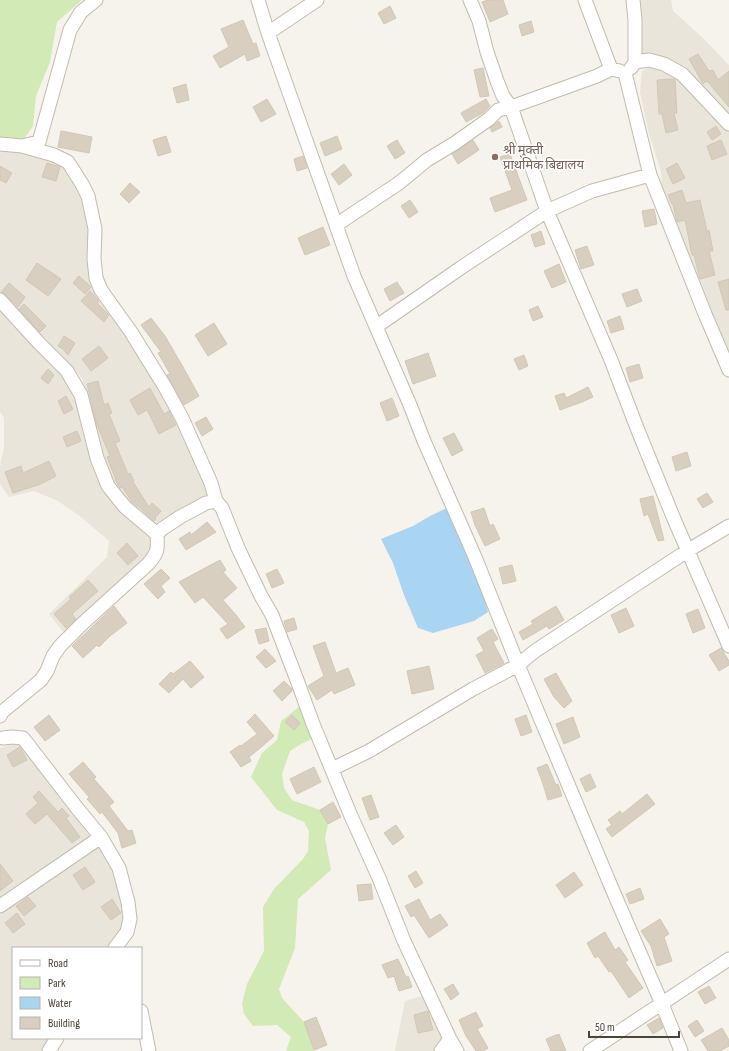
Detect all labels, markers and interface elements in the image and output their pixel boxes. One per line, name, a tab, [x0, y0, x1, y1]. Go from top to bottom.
place label: श्री मुक्ती प्राथमिक बिद्यालय	[503, 142, 584, 173]
marker: श्री मुक्ती प्राथमिक बिद्यालय	[490, 152, 500, 162]
legend	[12, 947, 142, 1039]
text: Road	[48, 956, 68, 971]
text: Park	[48, 976, 66, 991]
text: Water	[48, 996, 72, 1011]
scale bar	[589, 1013, 679, 1039]
text: Building	[48, 1016, 80, 1031]
text: 50 m	[595, 1020, 615, 1035]

